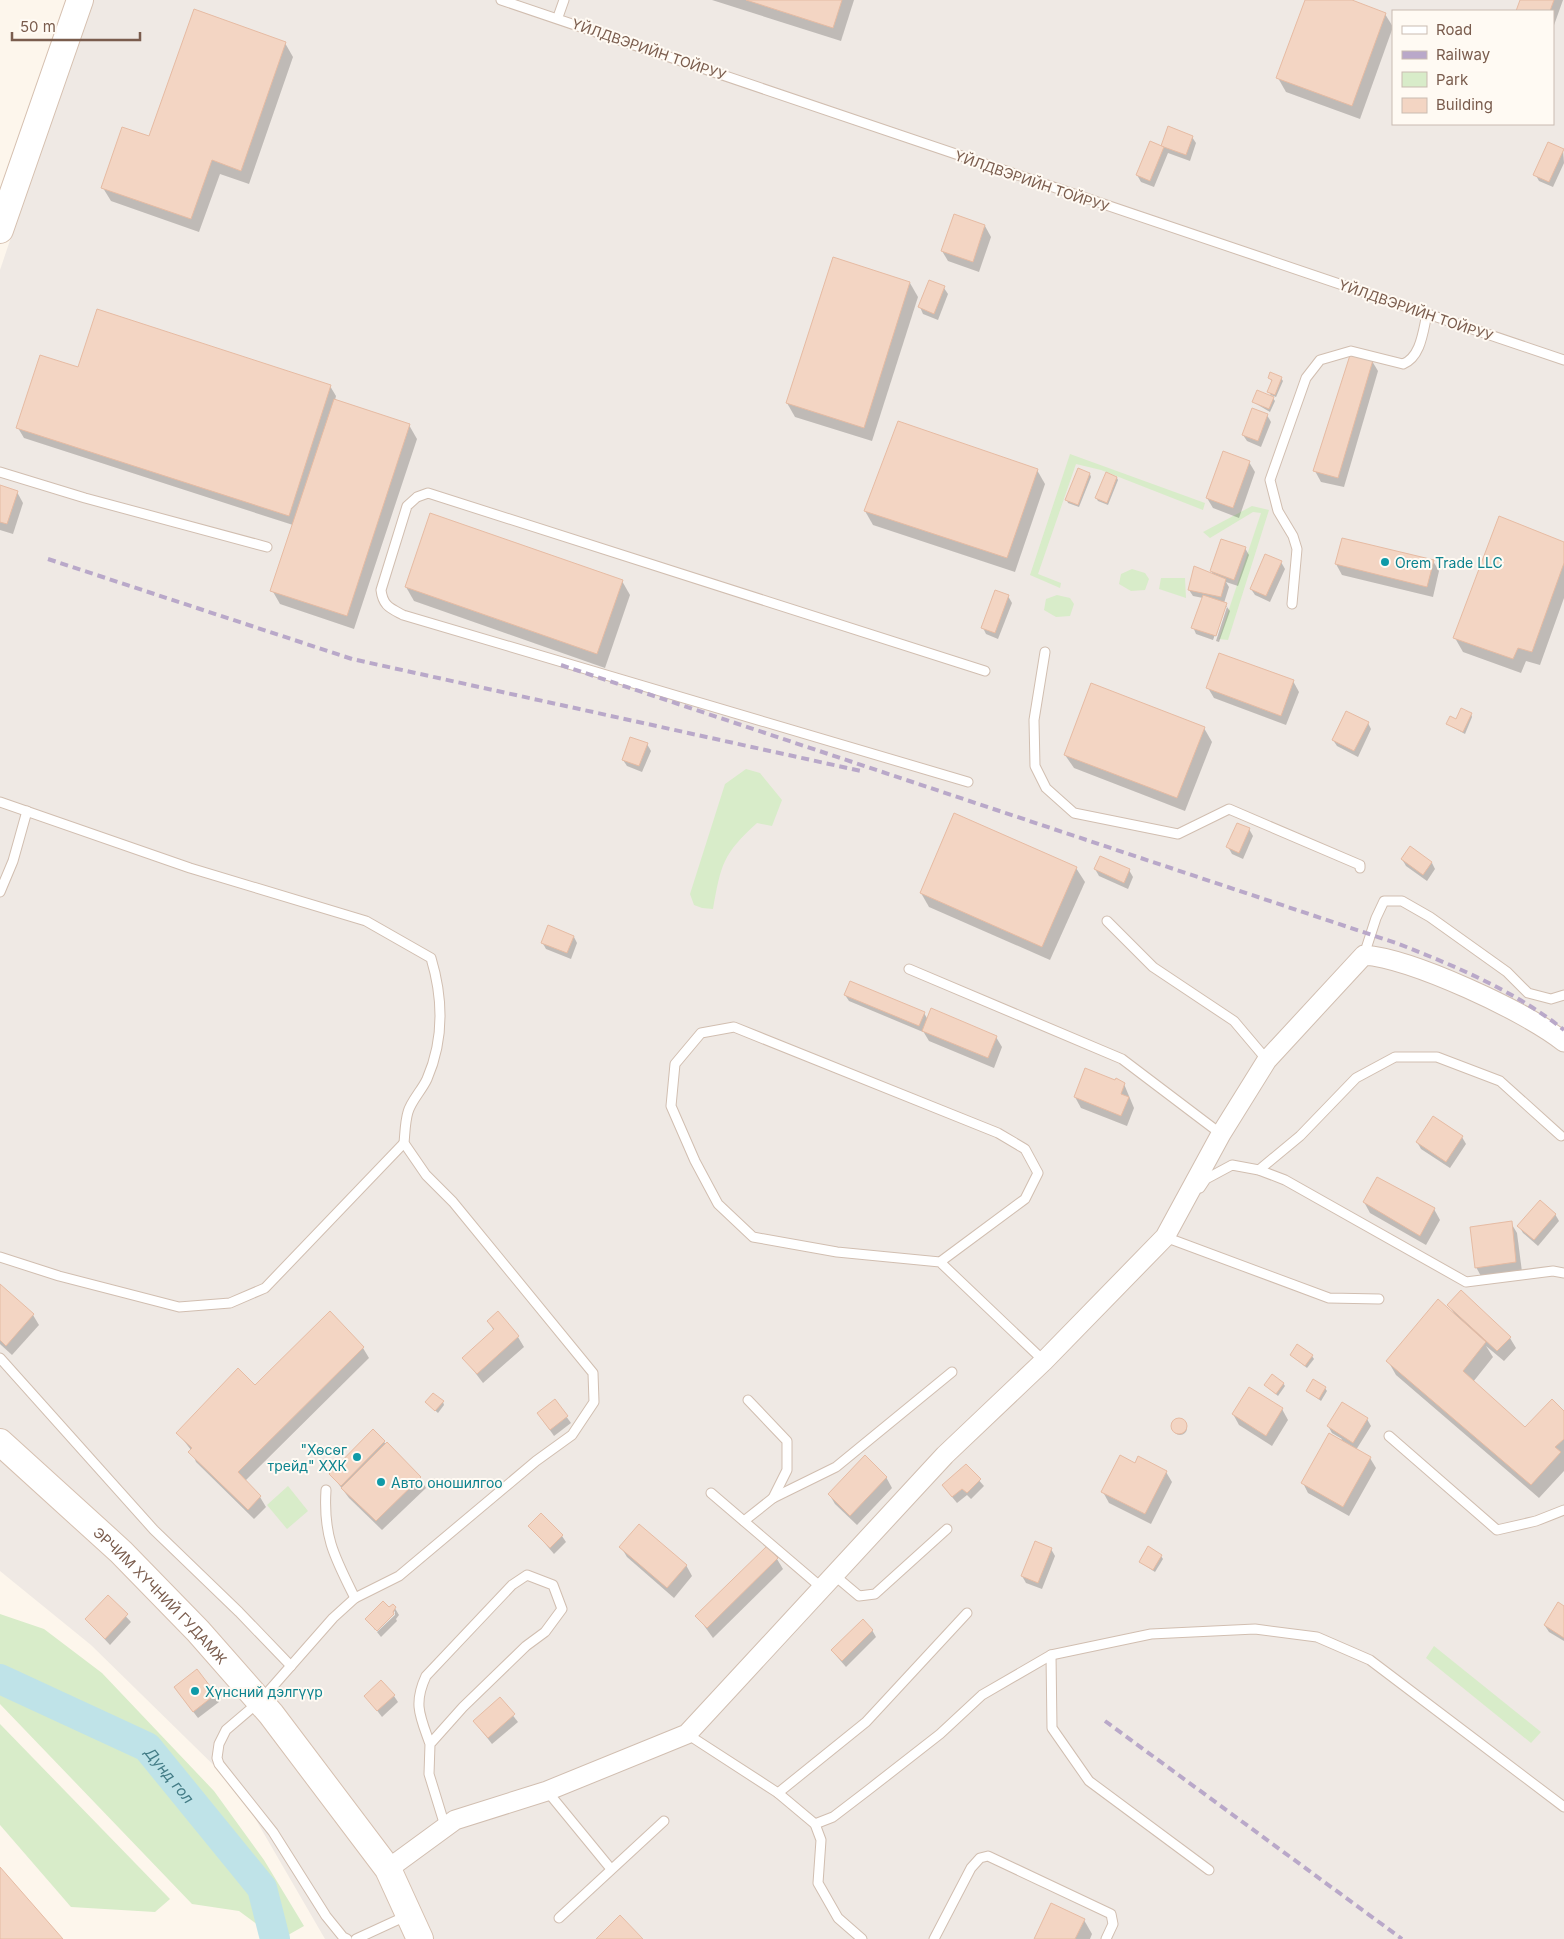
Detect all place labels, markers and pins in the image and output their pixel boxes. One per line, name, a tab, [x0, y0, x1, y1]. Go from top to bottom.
place label: Orem Trade LLC	[1395, 554, 1503, 571]
marker: Orem Trade LLC	[1379, 556, 1391, 568]
place label: "Хөсөг трейд" ХХК	[267, 1441, 348, 1474]
marker: "Хөсөг трейд" ХХК	[351, 1451, 363, 1463]
place label: Авто оношилгоо	[391, 1474, 503, 1491]
marker: Авто оношилгоо	[375, 1476, 387, 1488]
place label: Хүнсний дэлгүүр	[205, 1683, 323, 1700]
marker: Хүнсний дэлгүүр	[189, 1685, 201, 1697]

